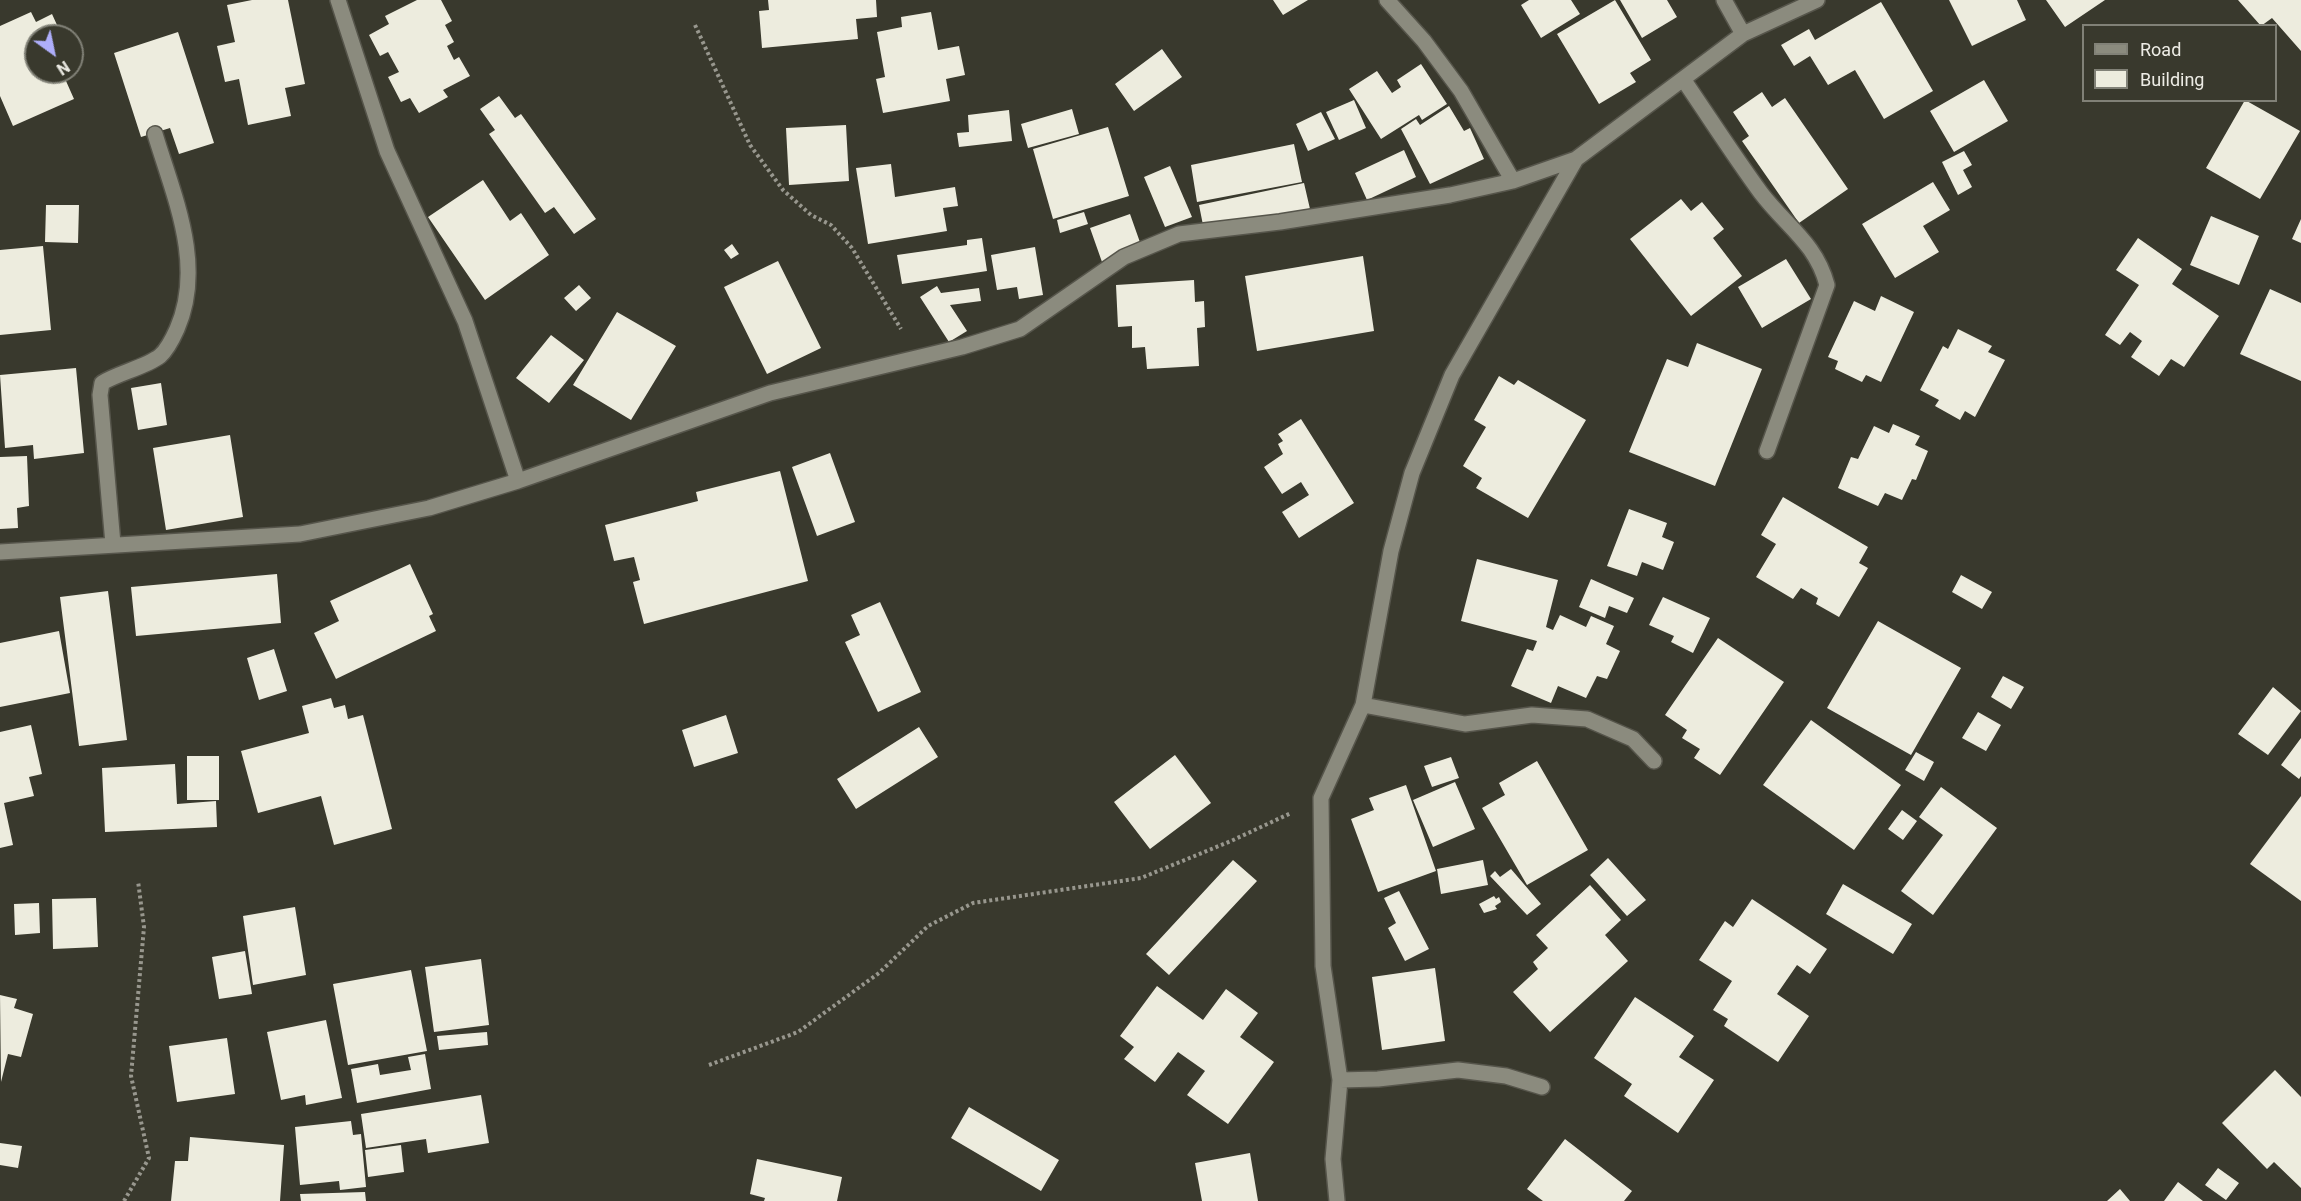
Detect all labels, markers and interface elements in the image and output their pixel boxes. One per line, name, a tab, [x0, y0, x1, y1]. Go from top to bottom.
north arrow	[24, 24, 84, 84]
legend	[2082, 24, 2277, 102]
text: Road	[2140, 39, 2181, 60]
text: N	[53, 57, 73, 79]
text: Building	[2140, 69, 2204, 90]

